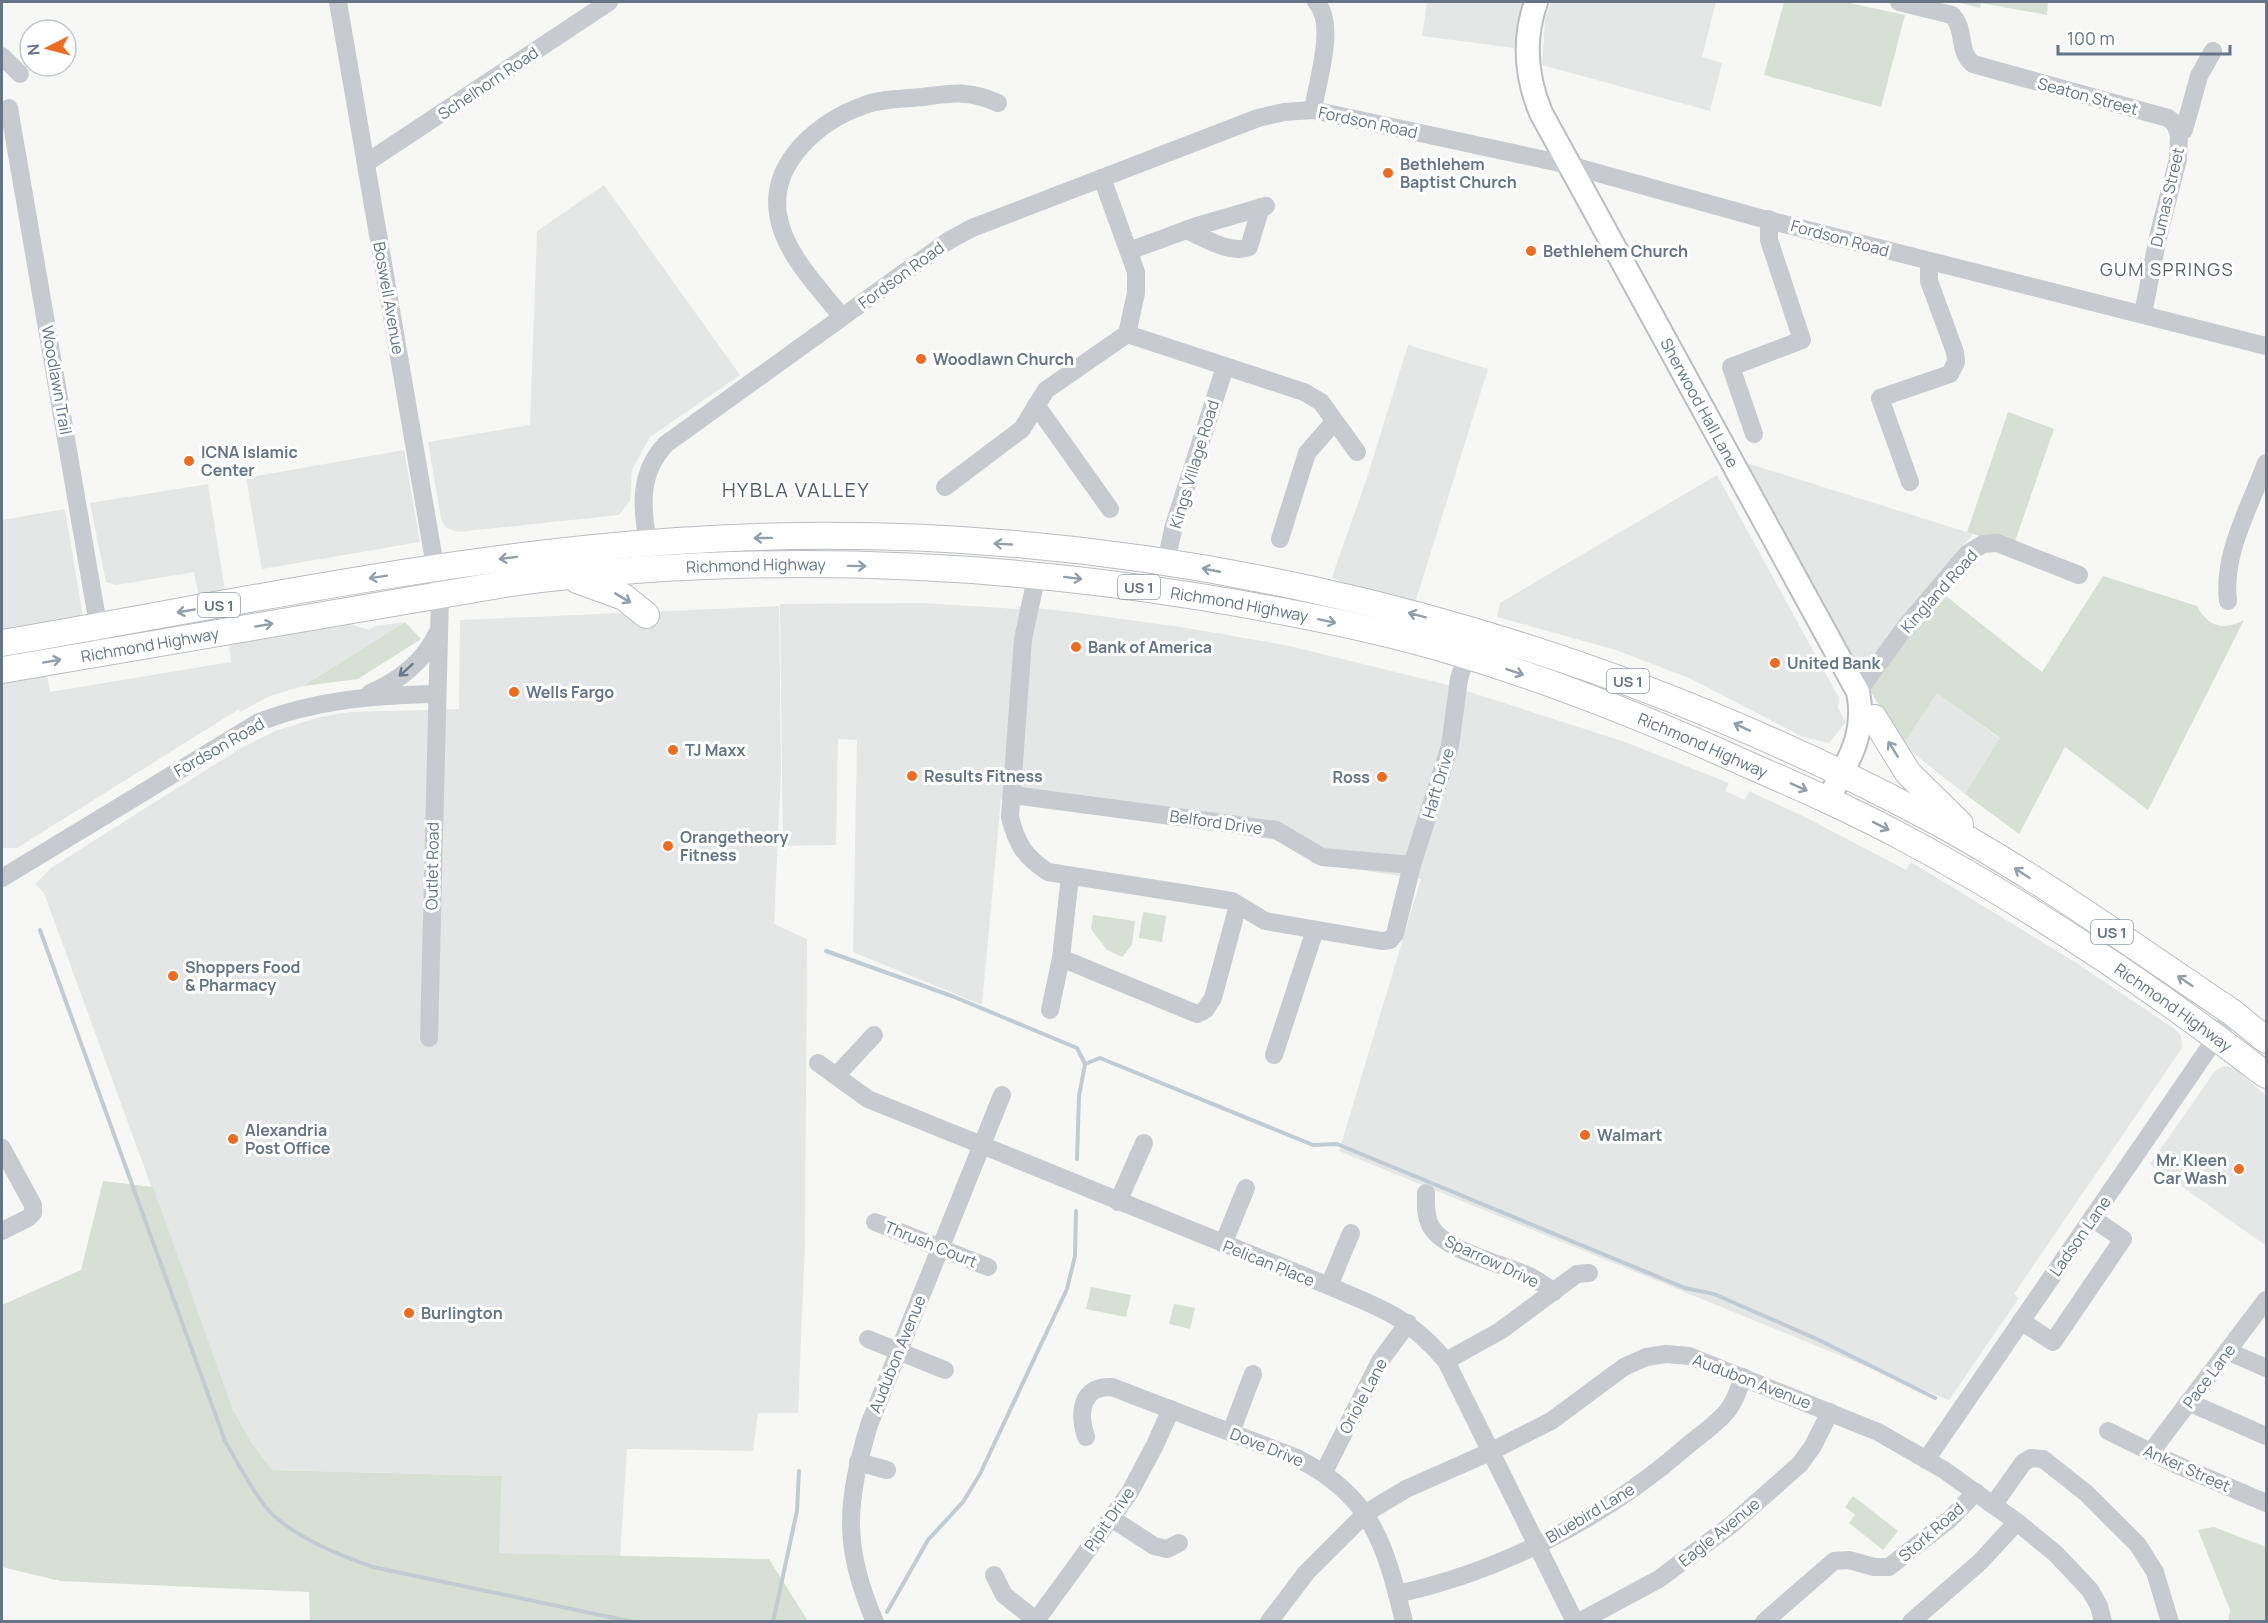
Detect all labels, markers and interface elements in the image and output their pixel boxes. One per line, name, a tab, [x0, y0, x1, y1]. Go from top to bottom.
north arrow	[18, 18, 78, 78]
scale bar	[2058, 18, 2230, 56]
text: 100 m	[2067, 26, 2115, 50]
street label: Schelhorn Road	[433, 41, 543, 125]
text: N	[22, 43, 45, 56]
street label: Seaton Street	[2035, 72, 2141, 120]
street label: Fordson Road	[1316, 101, 1420, 143]
street label: Dumas Street	[2145, 145, 2189, 249]
place label: Bethlehem Baptist Church	[1400, 153, 1517, 193]
marker: Bethlehem Baptist Church	[1381, 166, 1395, 180]
street label: Fordson Road	[1788, 214, 1892, 262]
street label: Fordson Road	[854, 236, 948, 314]
street label: Boswell Avenue	[368, 240, 410, 356]
place label: Bethlehem Church	[1543, 240, 1688, 262]
marker: Bethlehem Church	[1524, 244, 1538, 258]
district label: GUM SPRINGS	[2100, 257, 2234, 281]
street label: Woodlawn Trail	[37, 324, 77, 436]
street label: Sherwood Hall Lane	[1655, 334, 1744, 471]
place label: Woodlawn Church	[933, 348, 1074, 370]
marker: Woodlawn Church	[914, 352, 928, 366]
street label: Kings Village Road	[1164, 397, 1224, 531]
place label: ICNA Islamic Center	[201, 441, 298, 481]
marker: ICNA Islamic Center	[182, 454, 196, 468]
district label: HYBLA VALLEY	[722, 476, 870, 503]
one-way arrow	[753, 532, 773, 543]
one-way arrow	[994, 538, 1014, 549]
street label: Kingland Road	[1896, 545, 1982, 637]
one-way arrow	[499, 553, 519, 564]
street label: Richmond Highway	[685, 553, 826, 578]
one-way arrow	[847, 560, 867, 572]
one-way arrow	[1202, 564, 1222, 575]
one-way arrow	[369, 572, 388, 583]
one-way arrow	[1062, 573, 1082, 584]
road number: US 1	[1118, 575, 1160, 599]
street label: Richmond Highway	[1169, 581, 1311, 627]
one-way arrow	[614, 592, 631, 604]
road number: US 1	[198, 593, 240, 617]
one-way arrow	[177, 606, 196, 617]
one-way arrow	[1408, 609, 1427, 620]
one-way arrow	[1317, 616, 1337, 627]
one-way arrow	[254, 619, 274, 630]
street label: Richmond Highway	[79, 622, 221, 667]
place label: Bank of America	[1088, 636, 1212, 658]
marker: Bank of America	[1069, 640, 1083, 654]
place label: United Bank	[1787, 652, 1881, 674]
one-way arrow	[42, 655, 62, 666]
marker: United Bank	[1768, 656, 1782, 670]
one-way arrow	[399, 663, 414, 677]
one-way arrow	[1505, 668, 1524, 679]
road number: US 1	[1607, 669, 1649, 693]
place label: Wells Fargo	[526, 681, 614, 703]
marker: Wells Fargo	[507, 685, 521, 699]
street label: Richmond Highway	[1635, 707, 1772, 783]
street label: Fordson Road	[170, 712, 268, 782]
one-way arrow	[1733, 721, 1751, 732]
place label: TJ Maxx	[685, 739, 745, 761]
one-way arrow	[1887, 741, 1899, 758]
marker: TJ Maxx	[666, 743, 680, 757]
street label: Haft Drive	[1417, 745, 1459, 821]
place label: Results Fitness	[924, 765, 1043, 787]
place label: Ross	[1332, 766, 1370, 788]
marker: Results Fitness	[905, 769, 919, 783]
marker: Ross	[1375, 770, 1389, 784]
one-way arrow	[1790, 783, 1808, 794]
street label: Belford Drive	[1168, 805, 1264, 839]
one-way arrow	[1871, 821, 1889, 832]
street label: Outlet Road	[420, 822, 444, 910]
place label: Orangetheory Fitness	[680, 826, 788, 866]
marker: Orangetheory Fitness	[661, 839, 675, 853]
one-way arrow	[2014, 867, 2031, 879]
road number: US 1	[2091, 920, 2133, 944]
place label: Shoppers Food & Pharmacy	[185, 956, 300, 996]
street label: Richmond Highway	[2110, 958, 2237, 1057]
marker: Shoppers Food & Pharmacy	[166, 969, 180, 983]
one-way arrow	[2177, 975, 2193, 987]
place label: Alexandria Post Office	[245, 1119, 331, 1159]
place label: Walmart	[1597, 1124, 1663, 1146]
marker: Walmart	[1578, 1128, 1592, 1142]
marker: Alexandria Post Office	[226, 1132, 240, 1146]
place label: Mr. Kleen Car Wash	[2154, 1149, 2227, 1189]
marker: Mr. Kleen Car Wash	[2232, 1162, 2246, 1176]
street label: Ladson Lane	[2044, 1192, 2116, 1280]
street label: Thrush Court	[881, 1215, 981, 1273]
street label: Sparrow Drive	[1441, 1230, 1543, 1292]
street label: Pelican Place	[1220, 1235, 1318, 1291]
street label: Audubon Avenue	[863, 1292, 931, 1416]
place label: Burlington	[421, 1302, 503, 1324]
marker: Burlington	[402, 1306, 416, 1320]
street label: Pace Lane	[2178, 1339, 2240, 1413]
street label: Audubon Avenue	[1690, 1348, 1814, 1414]
street label: Oriole Lane	[1334, 1354, 1392, 1438]
street label: Dove Drive	[1227, 1422, 1307, 1472]
street label: Anker Street	[2140, 1439, 2234, 1497]
street label: Bluebird Lane	[1542, 1478, 1638, 1548]
street label: Pipit Drive	[1079, 1483, 1139, 1555]
street label: Eagle Avenue	[1674, 1492, 1764, 1572]
street label: Stork Road	[1894, 1497, 1968, 1567]

